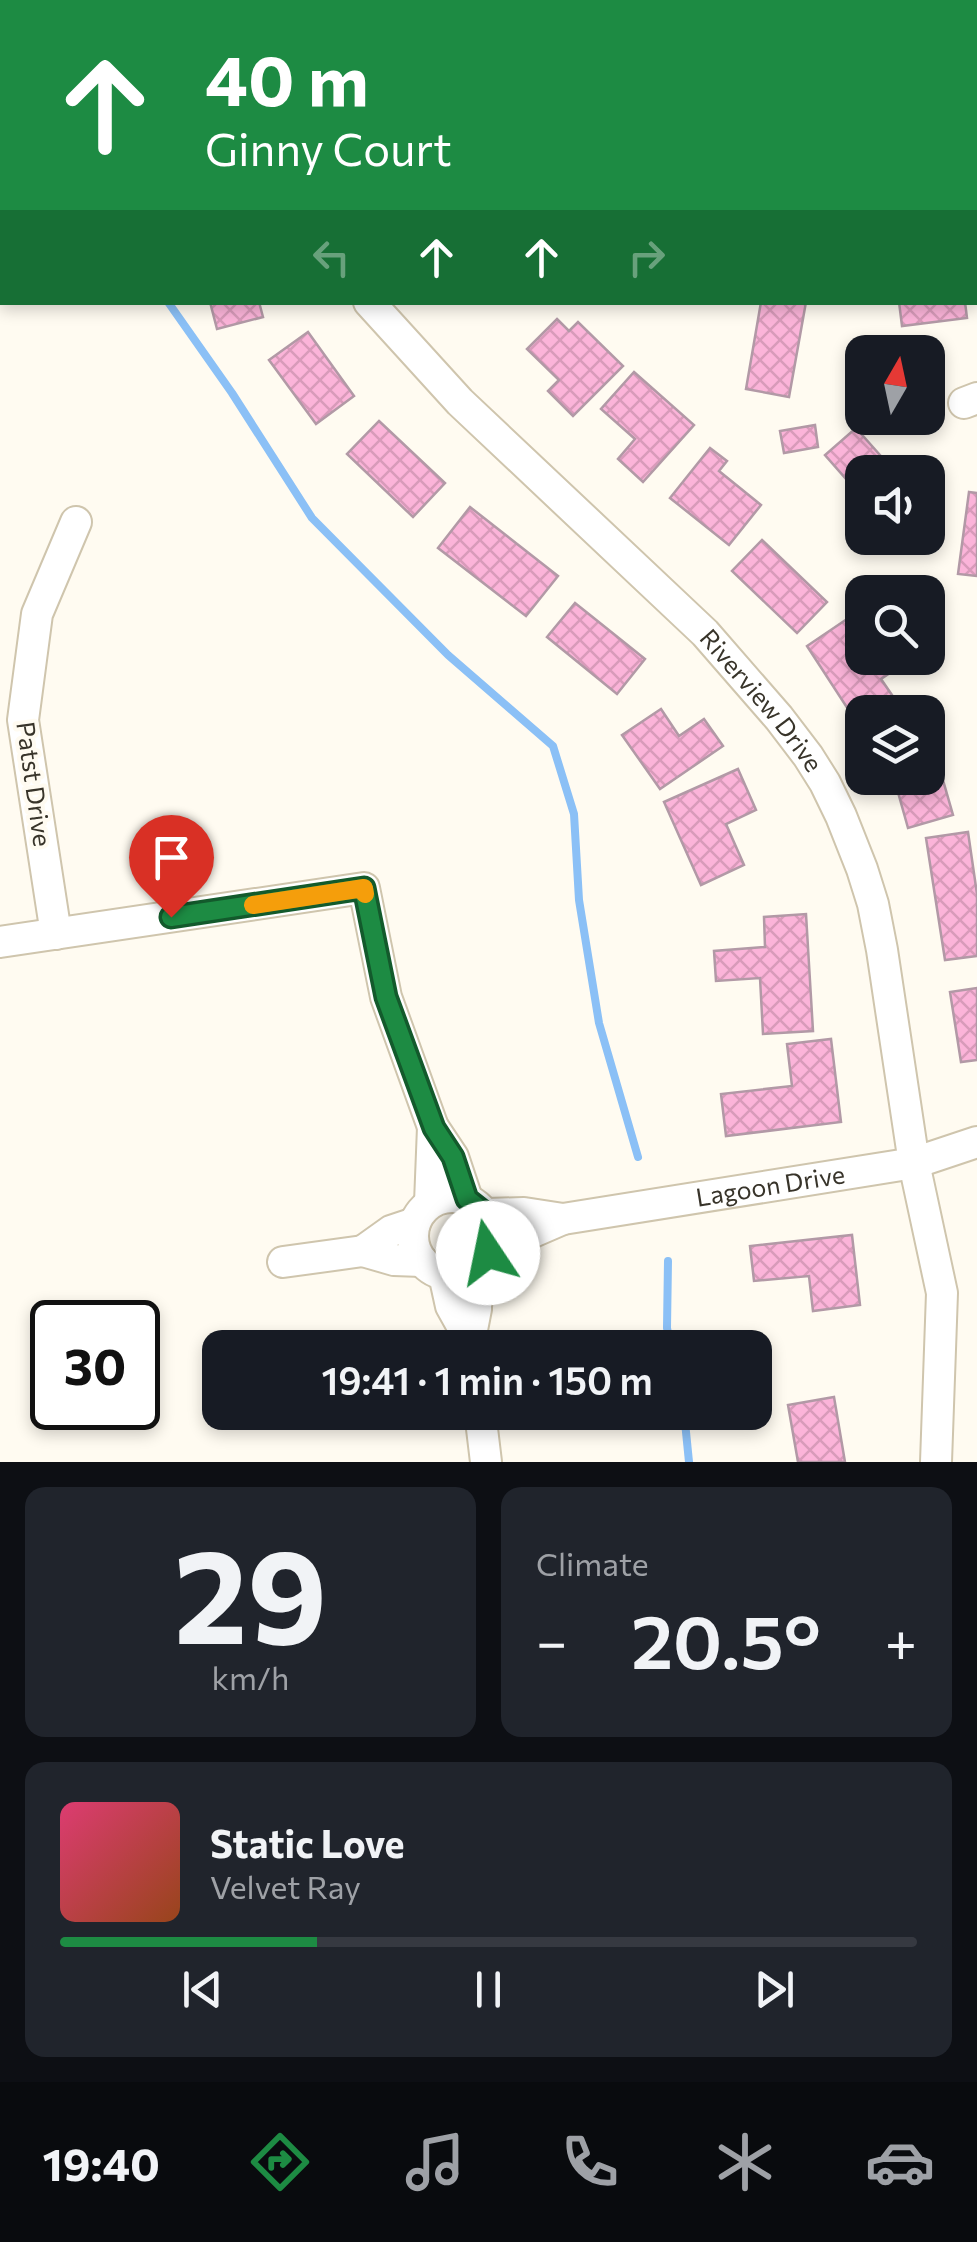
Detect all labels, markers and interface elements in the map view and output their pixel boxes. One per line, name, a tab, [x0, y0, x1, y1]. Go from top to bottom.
text: 40 m	[205, 35, 369, 120]
icon: ahead	[40, 40, 170, 170]
text: Ginny Court	[205, 120, 452, 175]
icon: left	[304, 230, 359, 285]
icon: ahead	[409, 230, 464, 285]
icon: ahead	[514, 230, 569, 285]
icon: right	[619, 230, 674, 285]
north arrow	[845, 335, 945, 435]
map controls	[845, 335, 945, 795]
button: sound	[845, 455, 945, 555]
button: search	[845, 575, 945, 675]
street label: Riverview Drive	[694, 622, 830, 777]
button: layers	[845, 695, 945, 795]
street label: Patst Drive	[11, 720, 59, 848]
pin	[129, 815, 214, 918]
icon: arrive	[144, 830, 199, 885]
street label: Lagoon Drive	[694, 1158, 847, 1212]
position arrow	[436, 1201, 540, 1305]
speed limit sign: 30	[30, 1300, 160, 1430]
text: 19:41 · 1 min · 150 m	[321, 1356, 653, 1403]
text: 29	[174, 1512, 327, 1671]
text: Climate	[536, 1543, 649, 1583]
text: 20.5°	[631, 1593, 821, 1684]
text: −	[536, 1606, 567, 1673]
text: +	[885, 1606, 917, 1673]
text: km/h	[212, 1657, 289, 1697]
text: Static Love	[210, 1819, 405, 1866]
text: Velvet Ray	[210, 1866, 361, 1906]
icon: previous	[175, 1962, 230, 2017]
icon: pause	[461, 1962, 516, 2017]
icon: next	[747, 1962, 802, 2017]
icon: directions	[245, 2127, 315, 2197]
icon: music	[400, 2127, 470, 2197]
icon: phone	[555, 2127, 625, 2197]
icon: climate	[710, 2127, 780, 2197]
icon: car	[865, 2127, 935, 2197]
text: 19:40	[42, 2135, 160, 2190]

